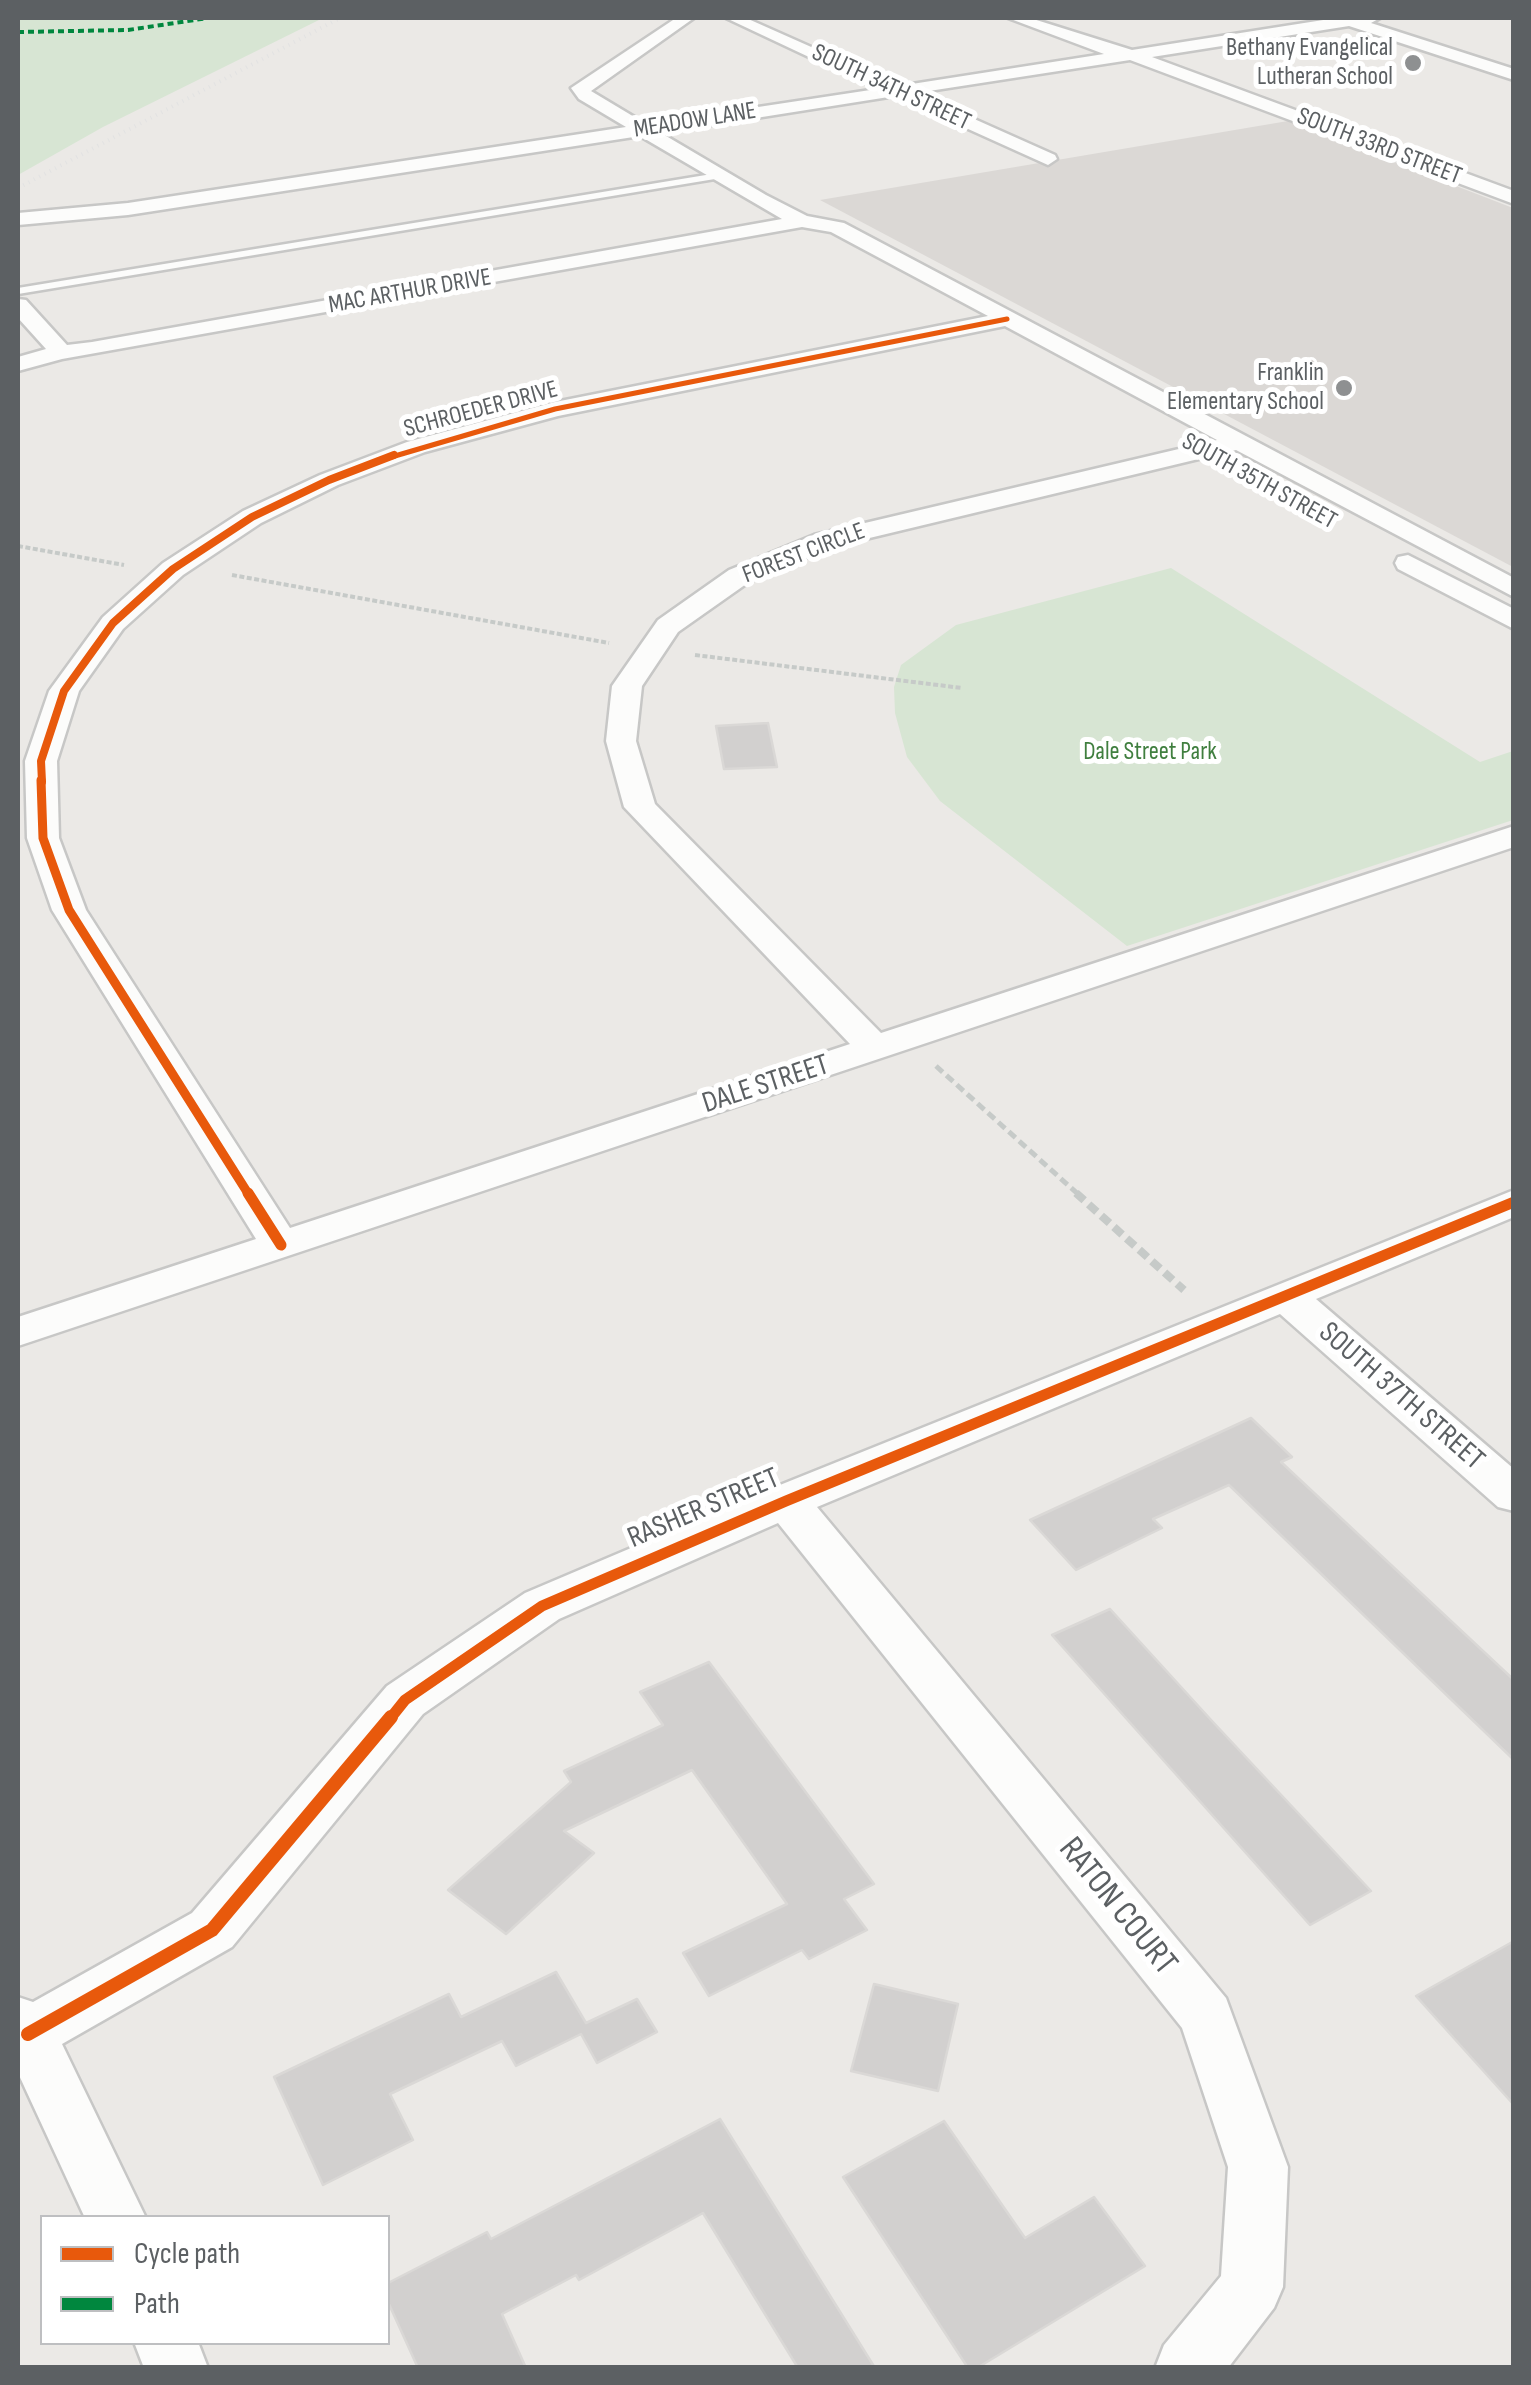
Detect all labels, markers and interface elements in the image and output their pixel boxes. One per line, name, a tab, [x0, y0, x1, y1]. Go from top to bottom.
place label: Bethany Evangelical Lutheran School	[1226, 34, 1393, 93]
street label: SOUTH 34TH STREET	[807, 38, 975, 138]
marker: Bethany Evangelical Lutheran School	[1402, 52, 1424, 74]
street label: MEADOW LANE	[632, 97, 758, 145]
street label: SOUTH 33RD STREET	[1292, 102, 1466, 192]
street label: MAC ARTHUR DRIVE	[326, 263, 494, 321]
place label: Franklin Elementary School	[1167, 359, 1324, 418]
street label: SCHROEDER DRIVE	[401, 375, 561, 445]
marker: Franklin Elementary School	[1333, 377, 1355, 399]
street label: SOUTH 35TH STREET	[1176, 427, 1342, 537]
street label: FOREST CIRCLE	[739, 517, 869, 591]
park label: Dale Street Park	[1083, 738, 1217, 768]
street label: DALE STREET	[698, 1048, 834, 1122]
street label: SOUTH 37TH STREET	[1311, 1315, 1491, 1479]
street label: RASHER STREET	[623, 1461, 785, 1557]
street label: RATON COURT	[1049, 1830, 1185, 1984]
legend	[40, 2215, 390, 2345]
text: Cycle path	[134, 2236, 240, 2272]
text: Path	[134, 2286, 180, 2322]

